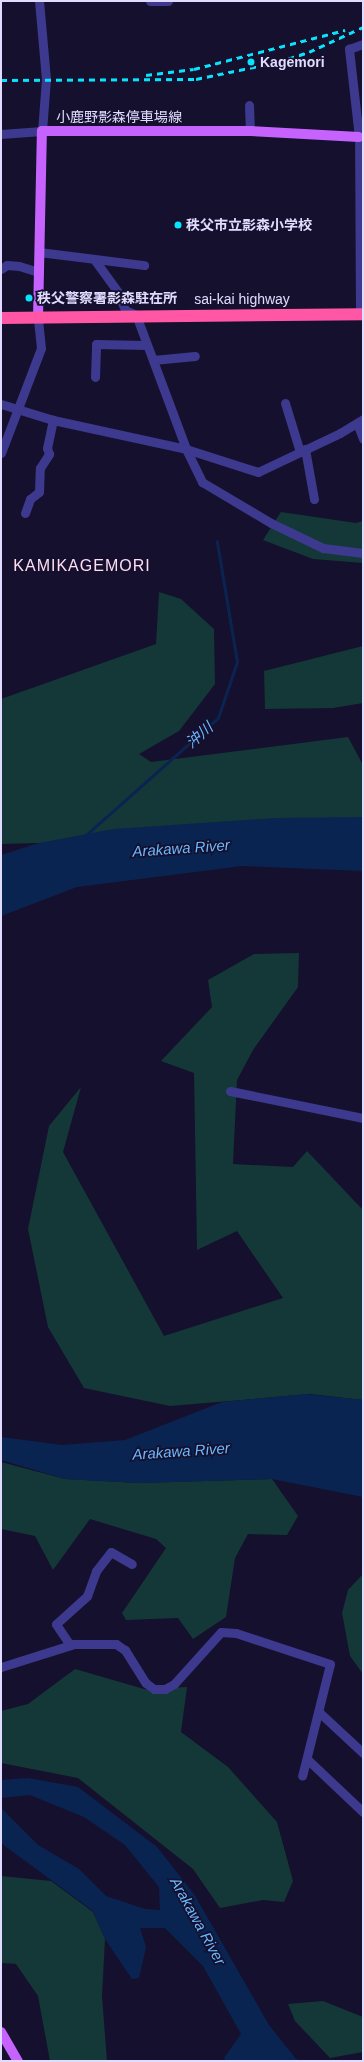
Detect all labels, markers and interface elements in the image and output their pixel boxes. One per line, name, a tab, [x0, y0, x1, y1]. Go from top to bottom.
place label: Kagemori	[260, 54, 325, 70]
marker: Kagemori	[245, 56, 257, 68]
street label: 小鹿野影森停車場線	[56, 109, 182, 125]
place label: 秩父市立影森小学校	[186, 217, 312, 233]
marker: 秩父市立影森小学校	[173, 220, 183, 230]
place label: 秩父警察署影森駐在所	[37, 290, 177, 306]
street label: sai-kai highway	[194, 291, 290, 307]
marker: 秩父警察署影森駐在所	[24, 293, 34, 303]
district label: KAMIKAGEMORI	[13, 556, 151, 576]
water label: 沖川	[182, 718, 216, 752]
water label: Arakawa River	[132, 836, 230, 860]
water label: Arakawa River	[132, 1439, 230, 1463]
water label: Arakawa River	[166, 1874, 230, 1968]

